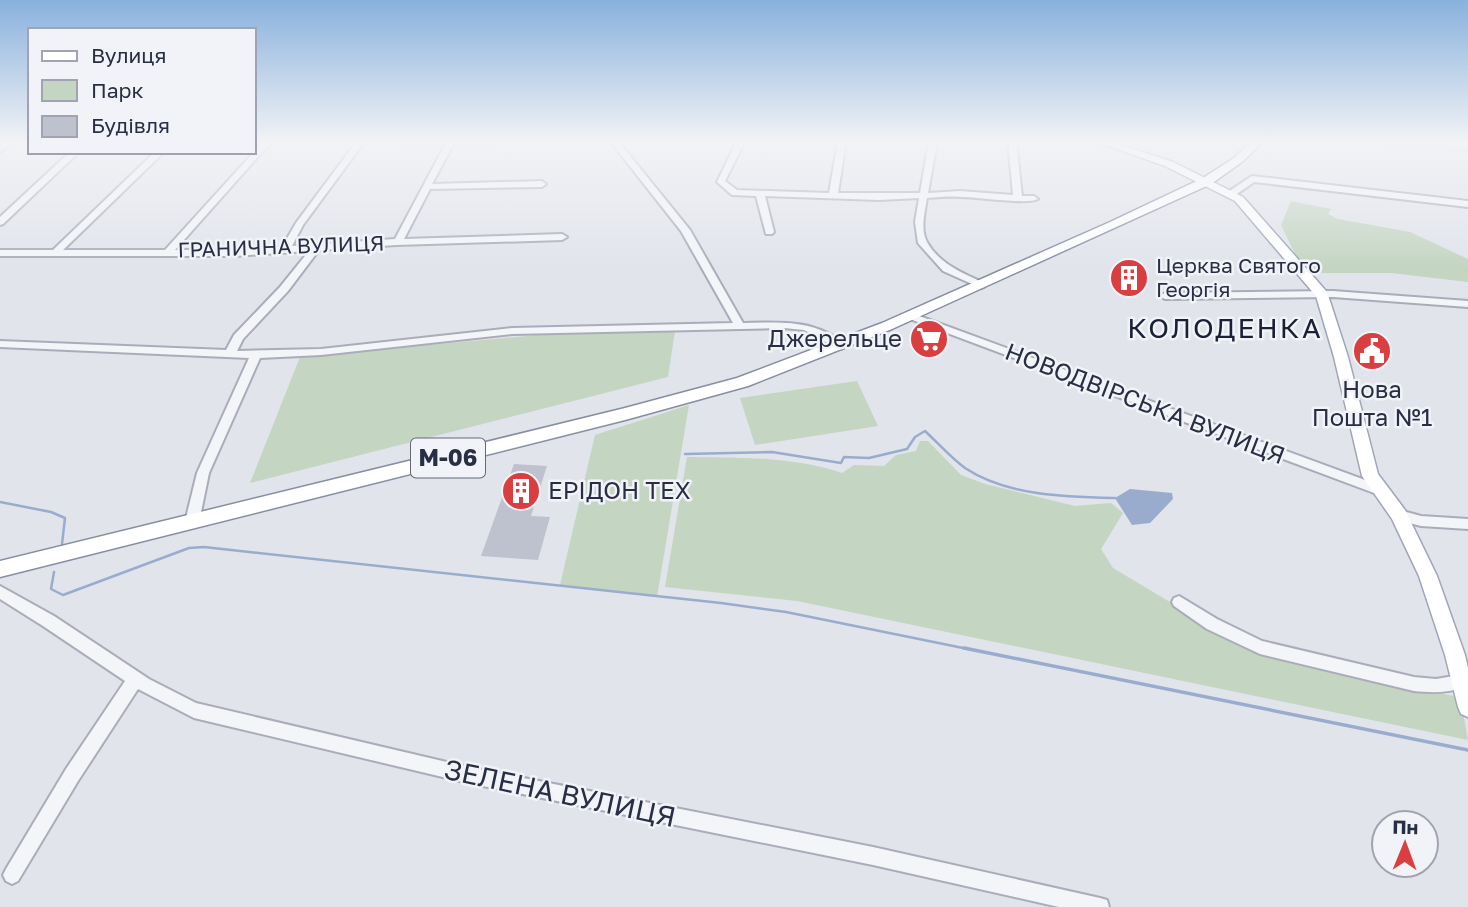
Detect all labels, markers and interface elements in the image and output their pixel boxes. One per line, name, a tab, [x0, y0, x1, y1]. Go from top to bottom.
legend	[28, 28, 256, 154]
text: Вулиця	[91, 42, 167, 68]
text: Парк	[91, 77, 144, 103]
text: Будівля	[91, 112, 170, 138]
street label: ГРАНИЧНА ВУЛИЦЯ	[177, 229, 385, 263]
place label: Церква Святого Георгія	[1156, 252, 1321, 302]
building icon: Церква Святого Георгія	[1108, 257, 1150, 299]
district label: КОЛОДЕНКА	[1127, 311, 1323, 344]
supermarket icon: Джерельце	[908, 318, 950, 360]
place label: Джерельце	[768, 323, 902, 352]
public building icon: Нова Пошта №1	[1351, 330, 1393, 372]
street label: НОВОДВІРСЬКА ВУЛИЦЯ	[1002, 336, 1290, 469]
place label: Нова Пошта №1	[1312, 374, 1432, 431]
road number: М-06	[411, 438, 485, 478]
building icon: ЕРІДОН ТЕХ	[500, 470, 542, 512]
place label: ЕРІДОН ТЕХ	[548, 475, 691, 504]
street label: ЗЕЛЕНА ВУЛИЦЯ	[441, 752, 679, 833]
north arrow	[1370, 809, 1440, 879]
text: Пн	[1392, 815, 1418, 838]

